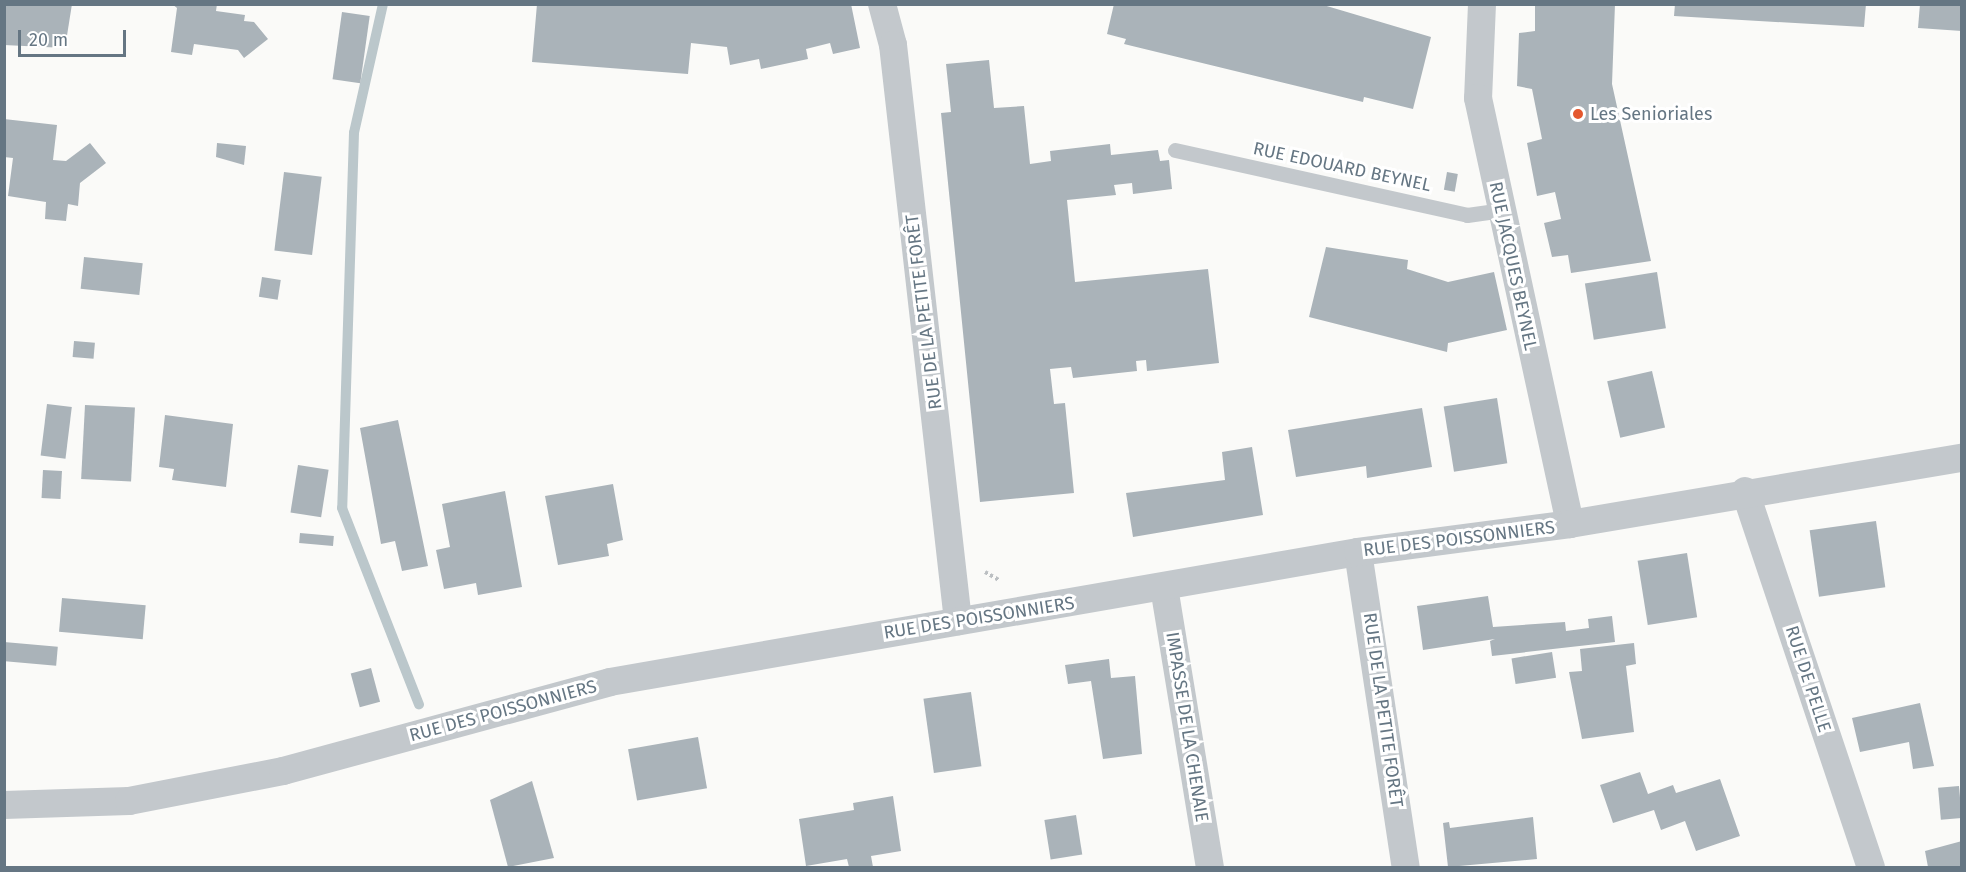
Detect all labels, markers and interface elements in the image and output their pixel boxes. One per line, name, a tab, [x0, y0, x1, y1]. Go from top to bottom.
scale bar	[21, 18, 129, 56]
text: 20 m	[29, 29, 68, 51]
place label: Les Senioriales	[1590, 103, 1712, 125]
marker: Les Senioriales	[1571, 107, 1585, 121]
street label: RUE EDOUARD BEYNEL	[1251, 138, 1433, 196]
street label: RUE JACQUES BEYNEL	[1485, 180, 1541, 352]
street label: RUE DE LA PETITE FORÊT	[901, 213, 947, 411]
street label: RUE DES POISSONNIERS	[1362, 517, 1556, 561]
street label: RUE DES POISSONNIERS	[882, 592, 1076, 644]
street label: RUE DE LA PETITE FORÊT	[1359, 611, 1407, 809]
street label: RUE DE PELLE	[1781, 623, 1835, 735]
street label: IMPASSE DE LA CHENAIE	[1161, 630, 1213, 824]
street label: RUE DES POISSONNIERS	[407, 676, 599, 746]

